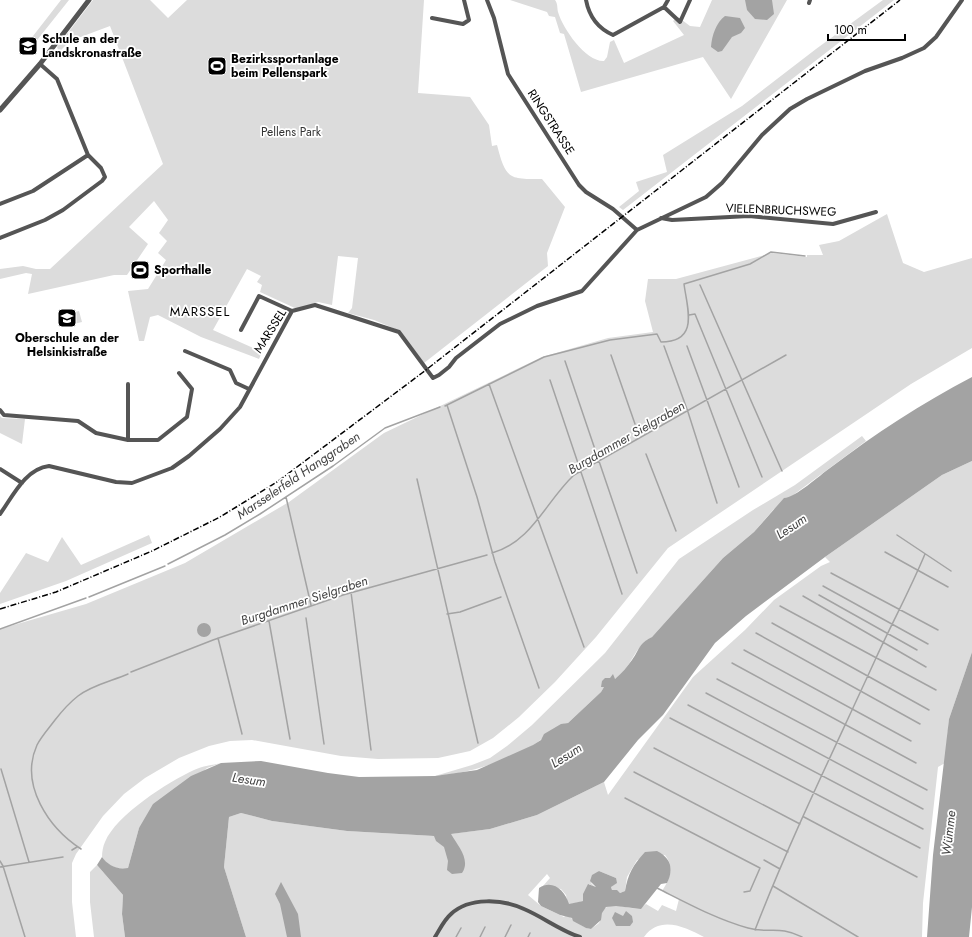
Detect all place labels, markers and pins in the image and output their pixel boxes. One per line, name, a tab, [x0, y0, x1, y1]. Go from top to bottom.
place label: Schule an der Landskronastraße	[42, 30, 142, 62]
school or university icon: Schule an der Landskronastraße	[17, 35, 39, 57]
place label: Bezirkssportanlage beim Pellenspark	[231, 50, 339, 82]
sports icon: Bezirkssportanlage beim Pellenspark	[206, 55, 228, 77]
sports icon: Sporthalle	[129, 259, 151, 281]
place label: Sporthalle	[154, 261, 212, 279]
school or university icon: Oberschule an der Helsinkistraße	[56, 307, 78, 329]
place label: Oberschule an der Helsinkistraße	[15, 329, 119, 361]

